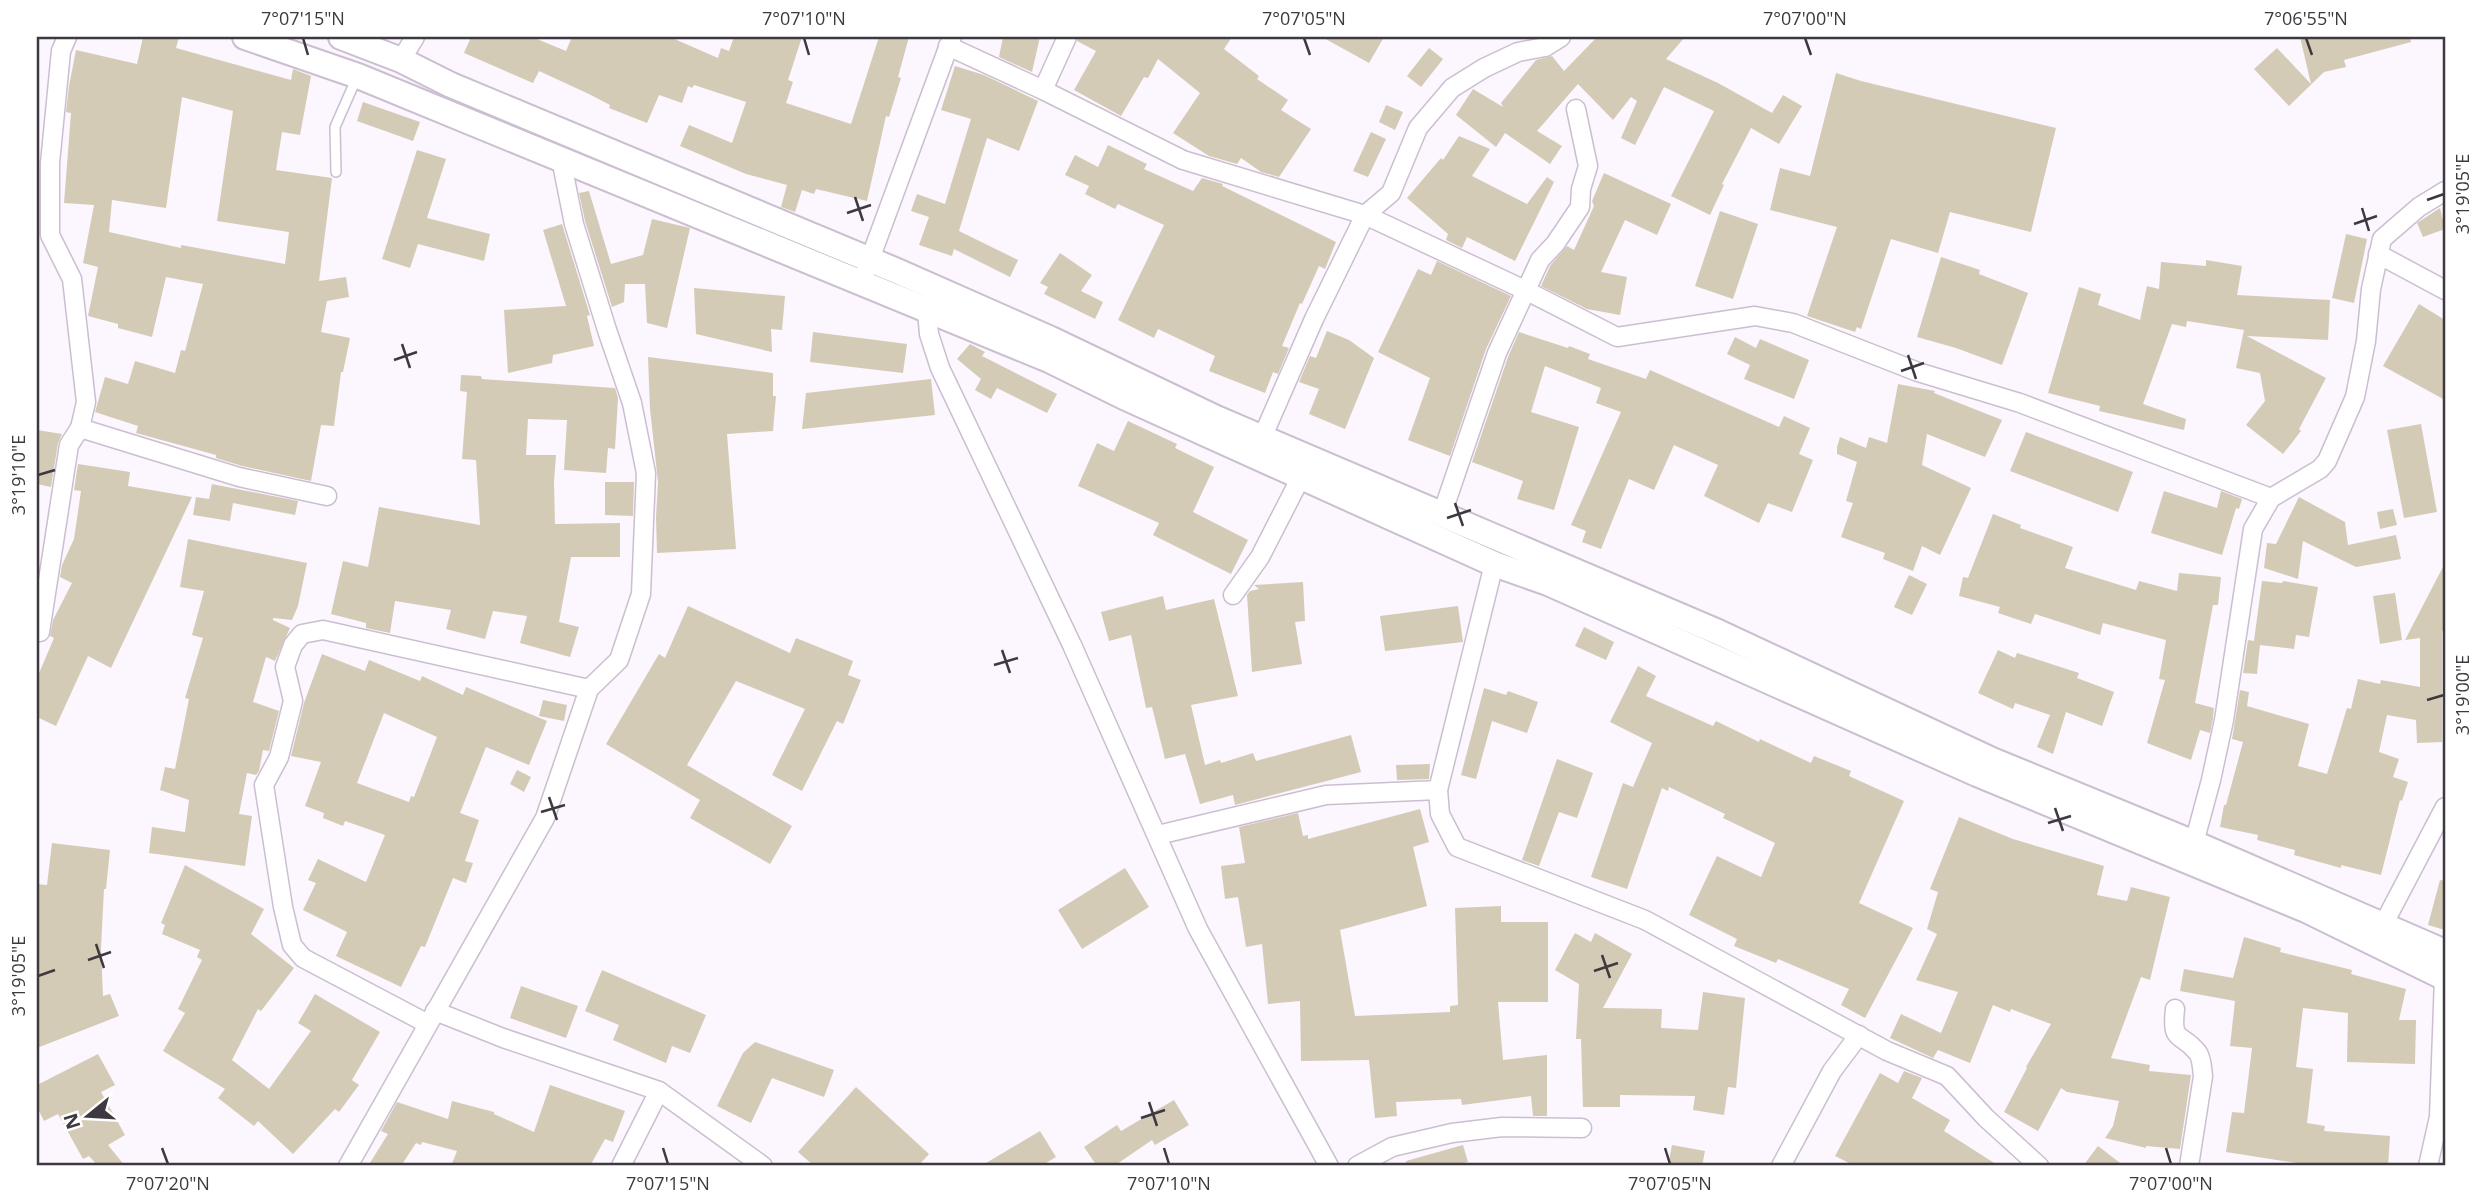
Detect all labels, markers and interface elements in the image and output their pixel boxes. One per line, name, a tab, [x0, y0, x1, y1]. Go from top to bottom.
text: 7°07'15"N	[261, 6, 345, 30]
text: 7°07'10"N	[762, 6, 846, 30]
text: 7°07'05"N	[1262, 6, 1346, 30]
text: 7°07'00"N	[1763, 6, 1847, 30]
text: 7°06'55"N	[2264, 6, 2348, 30]
text: 3°19'05"E	[2450, 154, 2474, 234]
text: 3°19'10"E	[6, 435, 30, 515]
text: 3°19'00"E	[2450, 655, 2474, 735]
text: 3°19'05"E	[6, 936, 30, 1016]
north arrow	[52, 1080, 122, 1150]
text: N	[57, 1110, 87, 1133]
text: 7°07'20"N	[126, 1171, 210, 1195]
text: 7°07'15"N	[626, 1171, 710, 1195]
text: 7°07'10"N	[1127, 1171, 1211, 1195]
text: 7°07'05"N	[1628, 1171, 1712, 1195]
text: 7°07'00"N	[2129, 1171, 2213, 1195]

